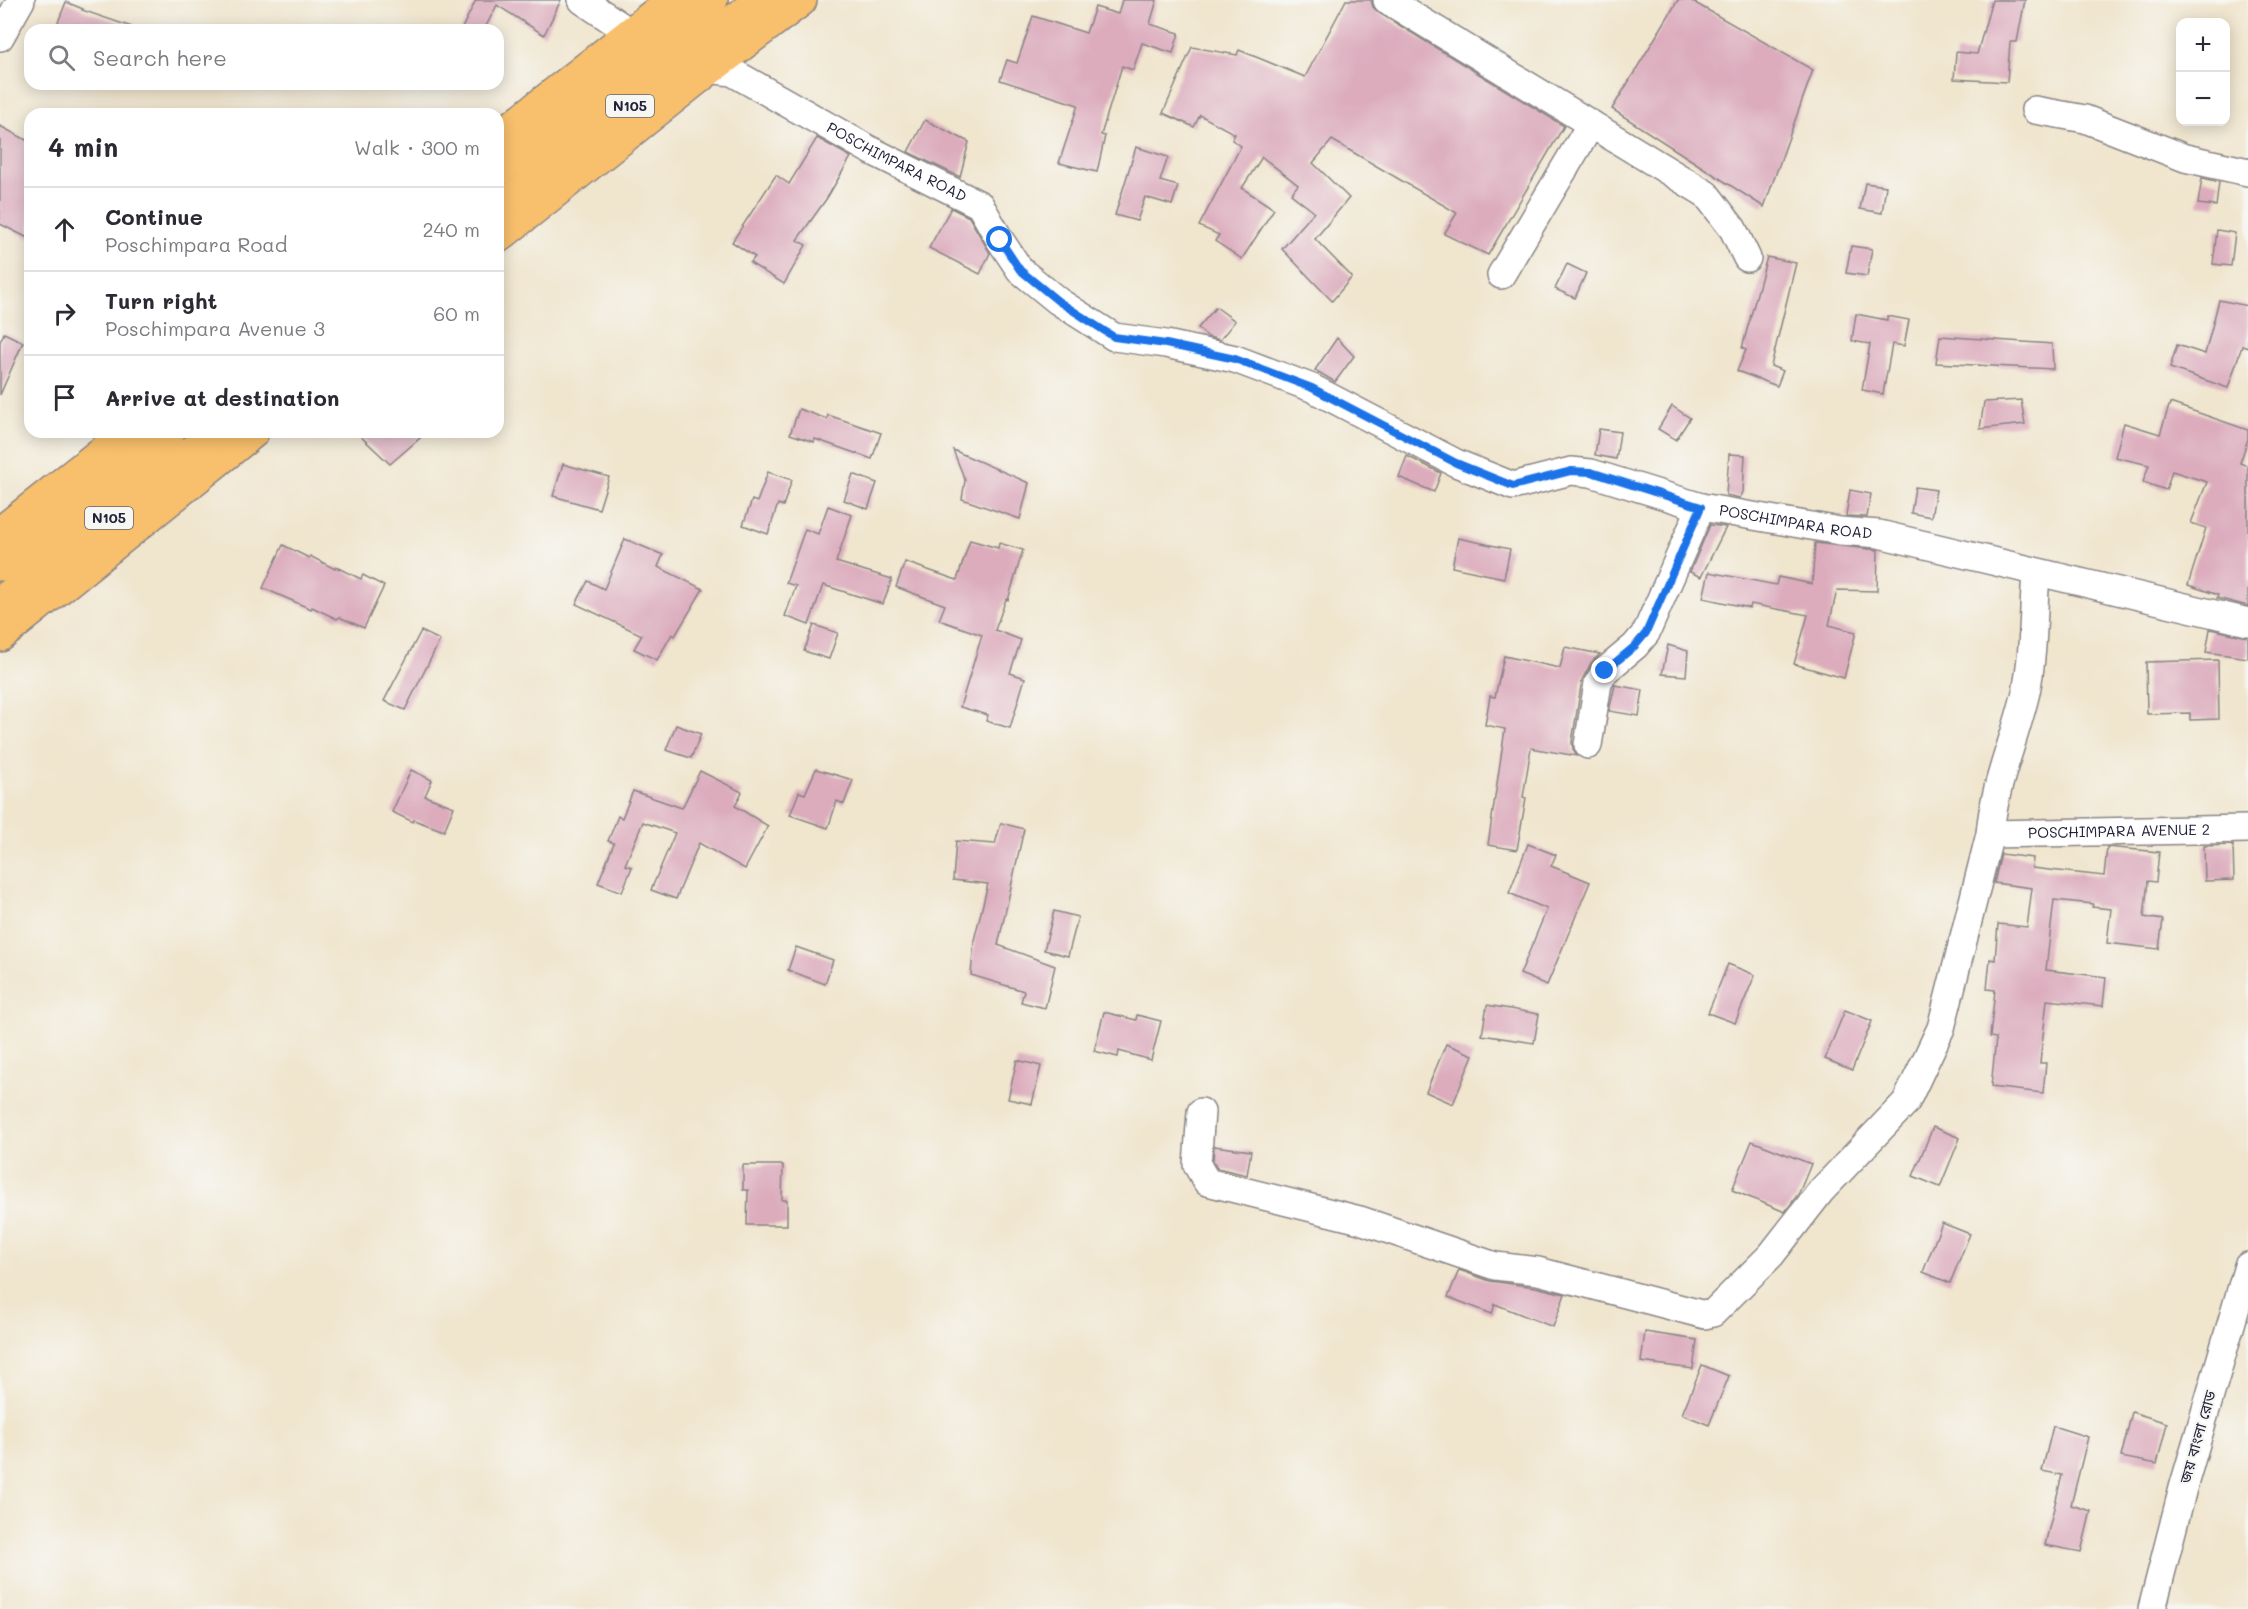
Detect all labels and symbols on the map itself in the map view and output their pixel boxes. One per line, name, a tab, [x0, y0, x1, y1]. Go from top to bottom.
road number: N105	[606, 95, 654, 117]
street label: POSCHIMPARA ROAD	[824, 117, 970, 206]
route start	[986, 226, 1012, 252]
street label: POSCHIMPARA ROAD	[1718, 499, 1873, 542]
road number: N105	[85, 507, 133, 529]
route end	[1591, 657, 1617, 683]
street label: POSCHIMPARA AVENUE 2	[2028, 819, 2210, 842]
street label: জয় বাংলা রোড	[2174, 1388, 2220, 1486]

